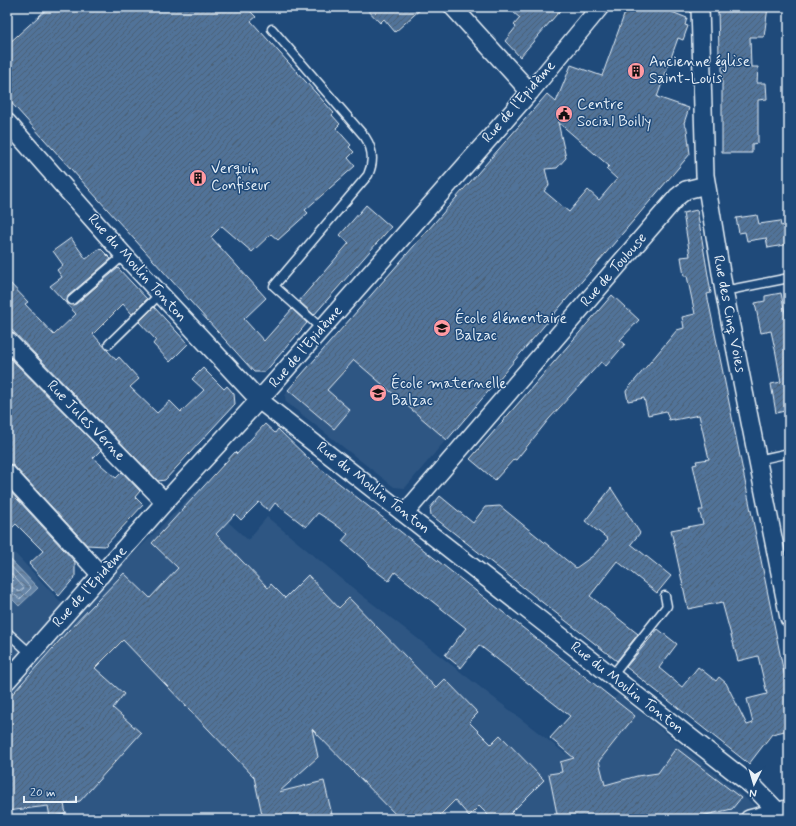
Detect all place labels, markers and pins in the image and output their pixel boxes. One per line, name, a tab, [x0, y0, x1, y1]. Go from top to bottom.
place label: Ancienne église Saint-Louis	[649, 52, 750, 89]
building icon: Ancienne église Saint-Louis	[626, 61, 646, 81]
place label: Centre Social Boilly	[577, 95, 651, 132]
public building icon: Centre Social Boilly	[554, 104, 574, 124]
place label: Verquin Confiseur	[211, 159, 271, 196]
building icon: Verquin Confiseur	[188, 168, 208, 188]
place label: École élémentaire Balzac	[455, 308, 567, 346]
school or university icon: École élémentaire Balzac	[432, 318, 452, 338]
place label: École maternelle Balzac	[391, 373, 506, 411]
school or university icon: École maternelle Balzac	[368, 383, 388, 403]

